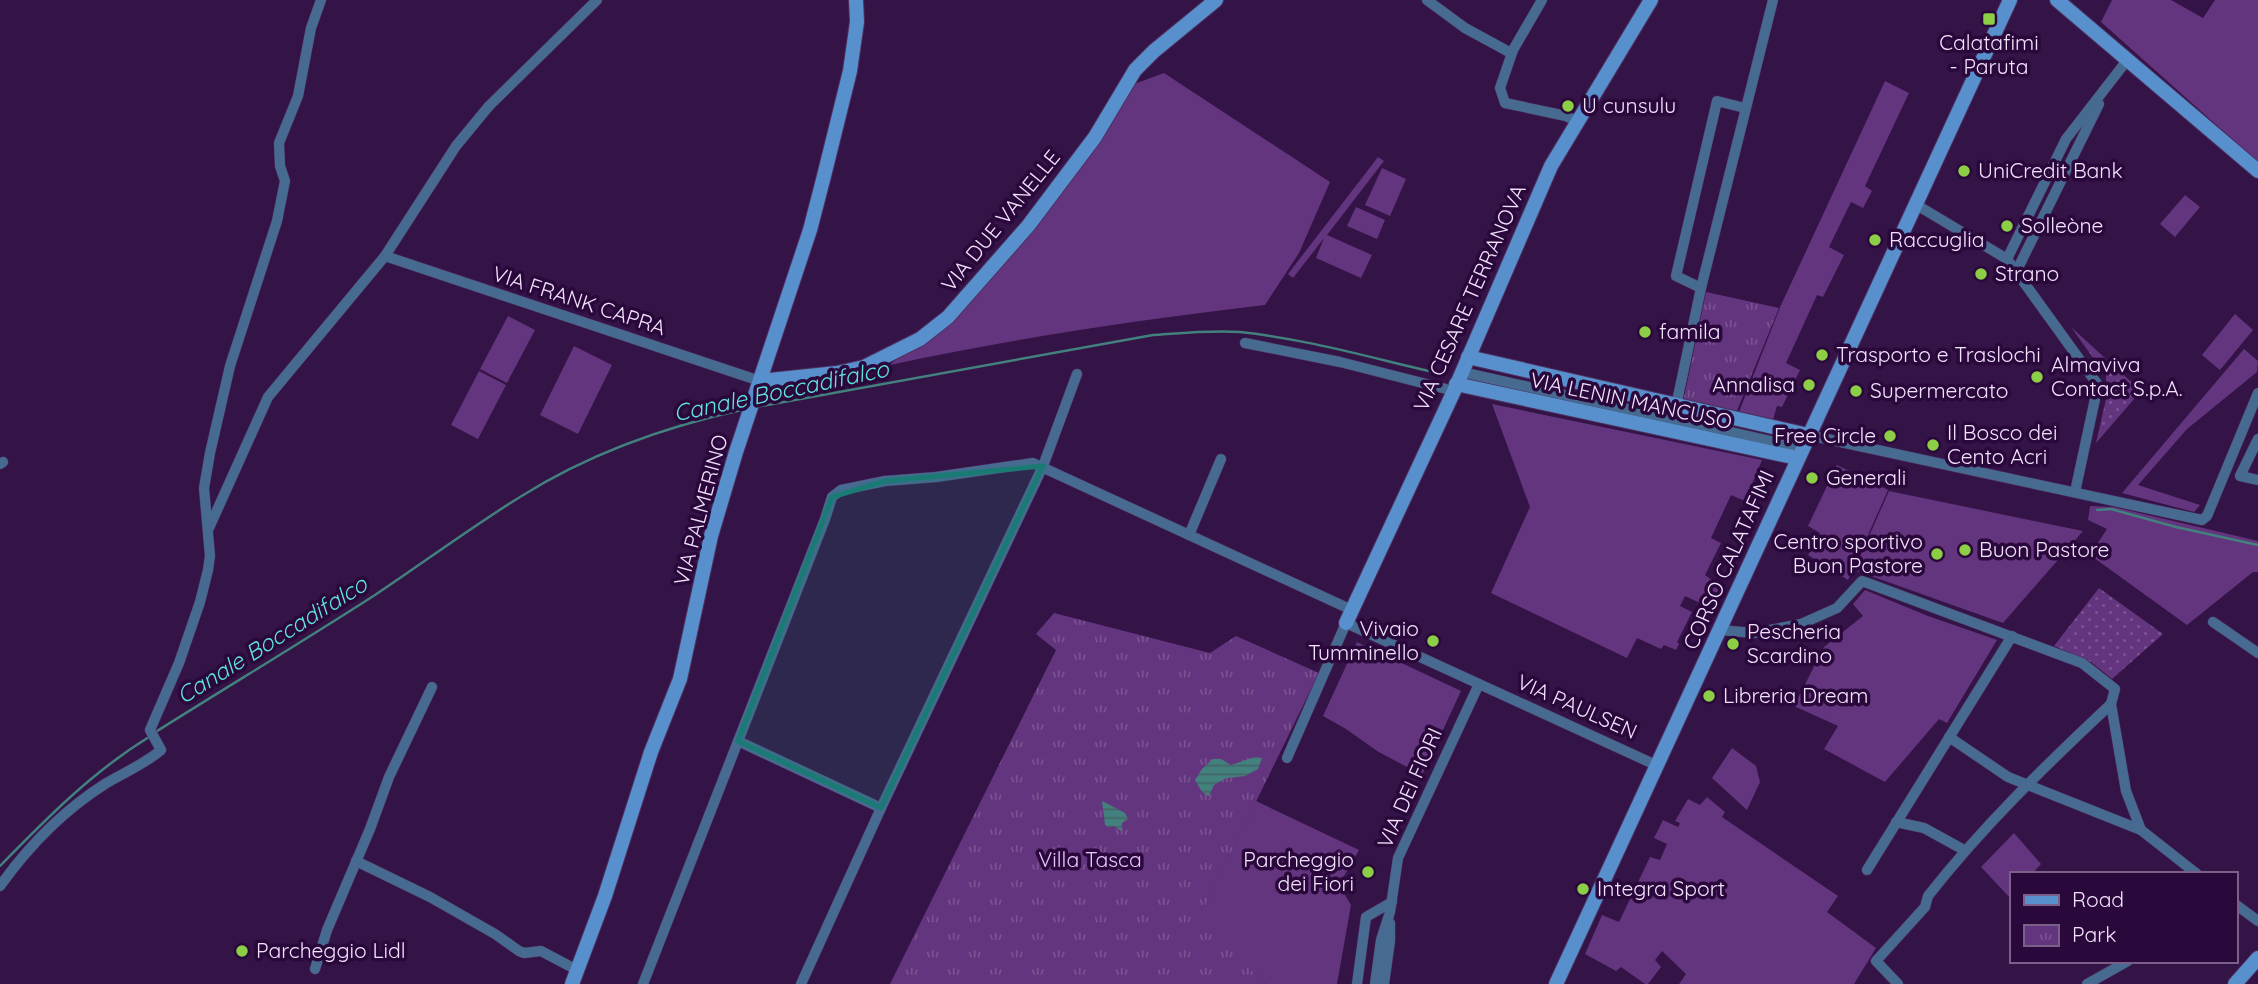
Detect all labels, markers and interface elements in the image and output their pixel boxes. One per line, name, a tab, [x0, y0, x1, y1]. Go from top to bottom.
marker: Calatafimi - Paruta	[1981, 11, 1997, 27]
place label: Calatafimi - Paruta	[1939, 29, 2039, 79]
place label: U cunsulu	[1582, 92, 1676, 118]
marker: U cunsulu	[1560, 98, 1576, 114]
street label: VIA DUE VANELLE	[935, 144, 1065, 296]
place label: UniCredit Bank	[1978, 157, 2123, 183]
marker: UniCredit Bank	[1956, 163, 1972, 179]
street label: VIA CESARE TERRANOVA	[1407, 180, 1531, 415]
place label: Solleòne	[2021, 212, 2104, 238]
marker: Solleòne	[1999, 218, 2015, 234]
place label: Raccuglia	[1889, 226, 1985, 252]
marker: Raccuglia	[1867, 232, 1883, 248]
street label: VIA FRANK CAPRA	[489, 260, 669, 340]
place label: Strano	[1995, 260, 2059, 286]
marker: Strano	[1973, 266, 1989, 282]
place label: famila	[1659, 318, 1721, 344]
marker: famila	[1637, 324, 1653, 340]
place label: Trasporto e Traslochi	[1836, 341, 2041, 367]
marker: Trasporto e Traslochi	[1814, 347, 1830, 363]
place label: Almaviva Contact S.p.A.	[2051, 351, 2183, 401]
water label: Canale Boccadifalco	[671, 353, 892, 427]
street label: VIA LENIN MANCUSO	[1528, 366, 1735, 434]
marker: Almaviva Contact S.p.A.	[2029, 369, 2045, 385]
place label: Annalisa	[1712, 371, 1795, 397]
marker: Annalisa	[1801, 377, 1817, 393]
place label: Supermercato	[1870, 377, 2008, 403]
marker: Supermercato	[1848, 383, 1864, 399]
place label: Il Bosco dei Cento Acri	[1947, 419, 2057, 469]
place label: Free Circle	[1774, 422, 1876, 448]
marker: Free Circle	[1882, 428, 1898, 444]
street label: VIA PALMERINO	[667, 432, 733, 588]
marker: Il Bosco dei Cento Acri	[1925, 437, 1941, 453]
place label: Generali	[1826, 464, 1906, 490]
street label: CORSO CALATAFIMI	[1677, 466, 1779, 653]
marker: Generali	[1804, 470, 1820, 486]
place label: Centro sportivo Buon Pastore	[1773, 528, 1923, 578]
place label: Buon Pastore	[1979, 536, 2109, 562]
marker: Buon Pastore	[1957, 542, 1973, 558]
marker: Centro sportivo Buon Pastore	[1929, 546, 1945, 562]
water label: Canale Boccadifalco	[171, 569, 373, 710]
place label: Vivaio Tumminello	[1308, 615, 1419, 665]
place label: Pescheria Scardino	[1747, 618, 1841, 668]
marker: Vivaio Tumminello	[1425, 633, 1441, 649]
marker: Pescheria Scardino	[1725, 636, 1741, 652]
street label: VIA PAULSEN	[1513, 668, 1642, 744]
place label: Libreria Dream	[1723, 682, 1868, 708]
marker: Libreria Dream	[1701, 688, 1717, 704]
street label: VIA DEI FIORI	[1371, 723, 1447, 852]
park label: Villa Tasca	[1038, 846, 1142, 872]
place label: Parcheggio dei Fiori	[1243, 846, 1354, 896]
marker: Parcheggio dei Fiori	[1360, 864, 1376, 880]
legend	[2010, 872, 2237, 963]
place label: Integra Sport	[1597, 875, 1725, 901]
marker: Integra Sport	[1575, 881, 1591, 897]
text: Road	[2072, 886, 2124, 912]
text: Park	[2072, 921, 2116, 947]
place label: Parcheggio Lidl	[256, 937, 406, 963]
marker: Parcheggio Lidl	[234, 943, 250, 959]

